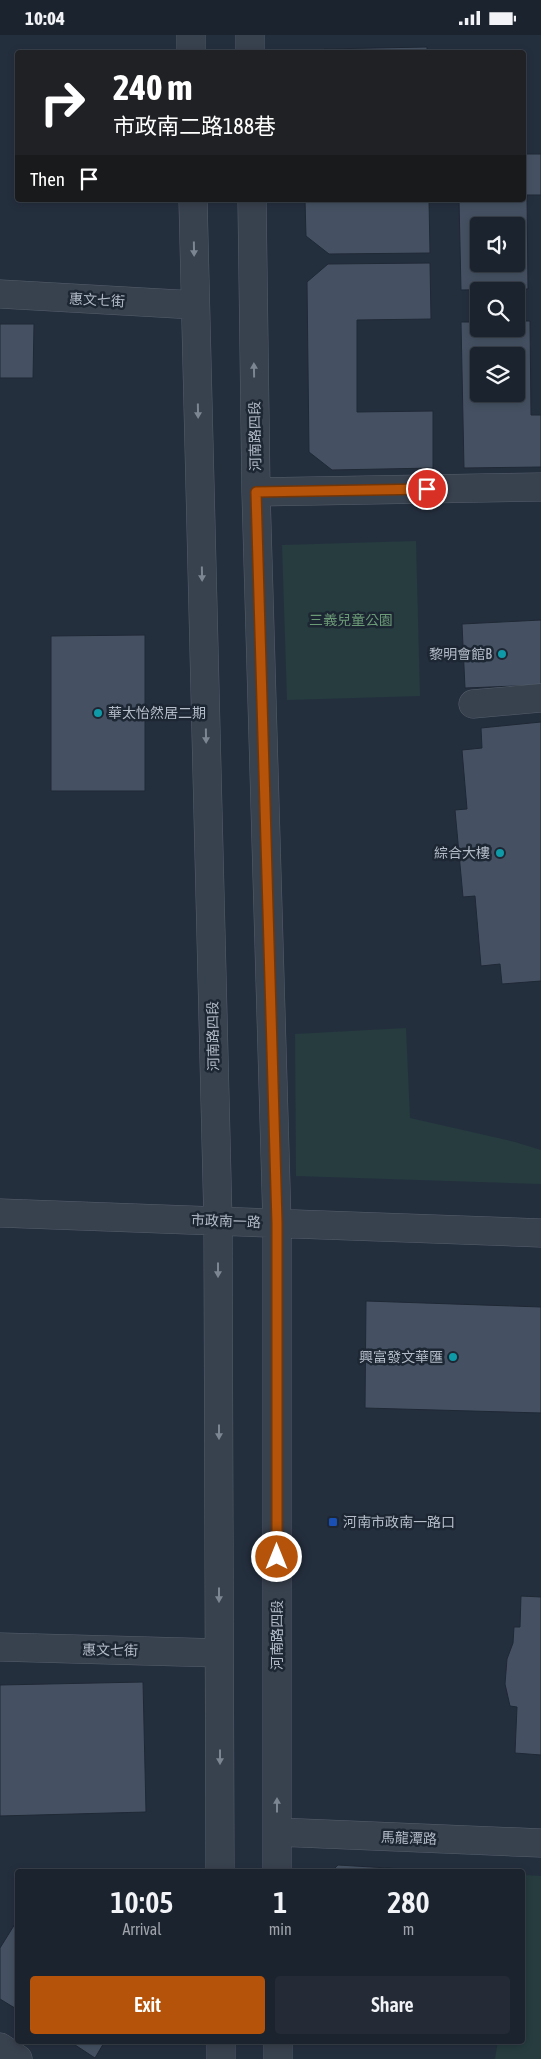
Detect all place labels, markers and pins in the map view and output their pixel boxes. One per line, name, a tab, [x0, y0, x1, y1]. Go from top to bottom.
pin	[406, 468, 448, 510]
place label: 黎明會館B	[429, 646, 492, 662]
marker: 黎明會館B	[496, 648, 508, 660]
place label: 華太怡然居二期	[108, 705, 206, 721]
marker: 華太怡然居二期	[92, 707, 104, 719]
place label: 綜合大樓	[434, 845, 490, 861]
marker: 綜合大樓	[494, 847, 506, 859]
place label: 興富發文華匯	[359, 1349, 443, 1365]
marker: 興富發文華匯	[447, 1351, 459, 1363]
place label: 河南市政南一路口	[343, 1514, 455, 1530]
marker: 河南市政南一路口	[327, 1516, 339, 1528]

